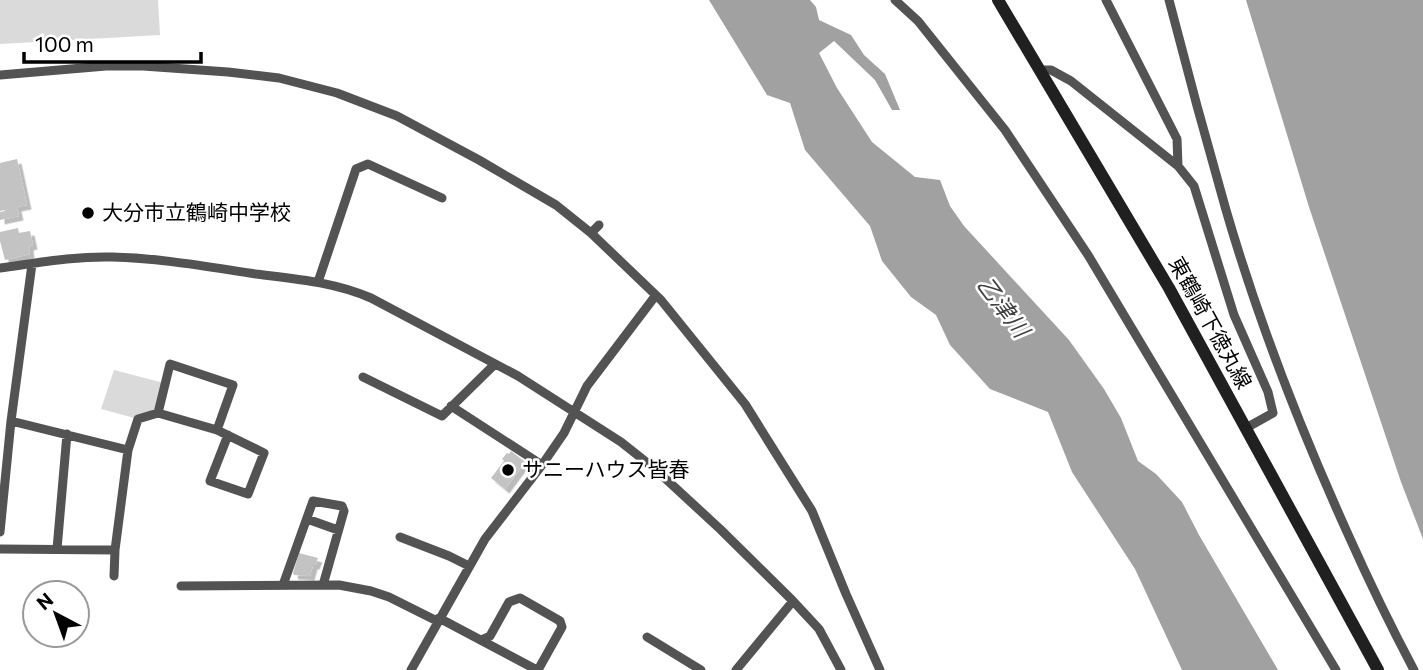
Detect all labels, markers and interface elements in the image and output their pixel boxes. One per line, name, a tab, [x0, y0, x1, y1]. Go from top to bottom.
scale bar	[24, 21, 201, 65]
text: 100 m	[35, 31, 94, 56]
place label: 大分市立鶴崎中学校	[102, 199, 291, 224]
marker: 大分市立鶴崎中学校	[80, 205, 96, 221]
street label: 東鶴崎下徳丸線	[1165, 252, 1258, 393]
water label: 乙津川	[972, 270, 1038, 345]
place label: サニーハウス皆春	[522, 456, 690, 481]
marker: サニーハウス皆春	[500, 462, 516, 478]
north arrow	[21, 579, 91, 649]
text: N	[32, 587, 57, 614]

